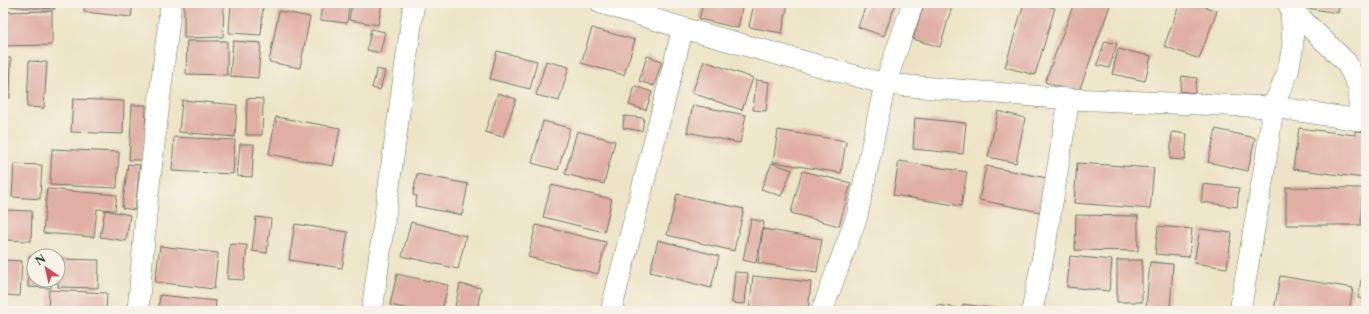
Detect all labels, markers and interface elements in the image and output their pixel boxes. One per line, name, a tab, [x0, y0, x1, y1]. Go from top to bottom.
north arrow	[26, 248, 66, 288]
text: N	[33, 251, 49, 268]

